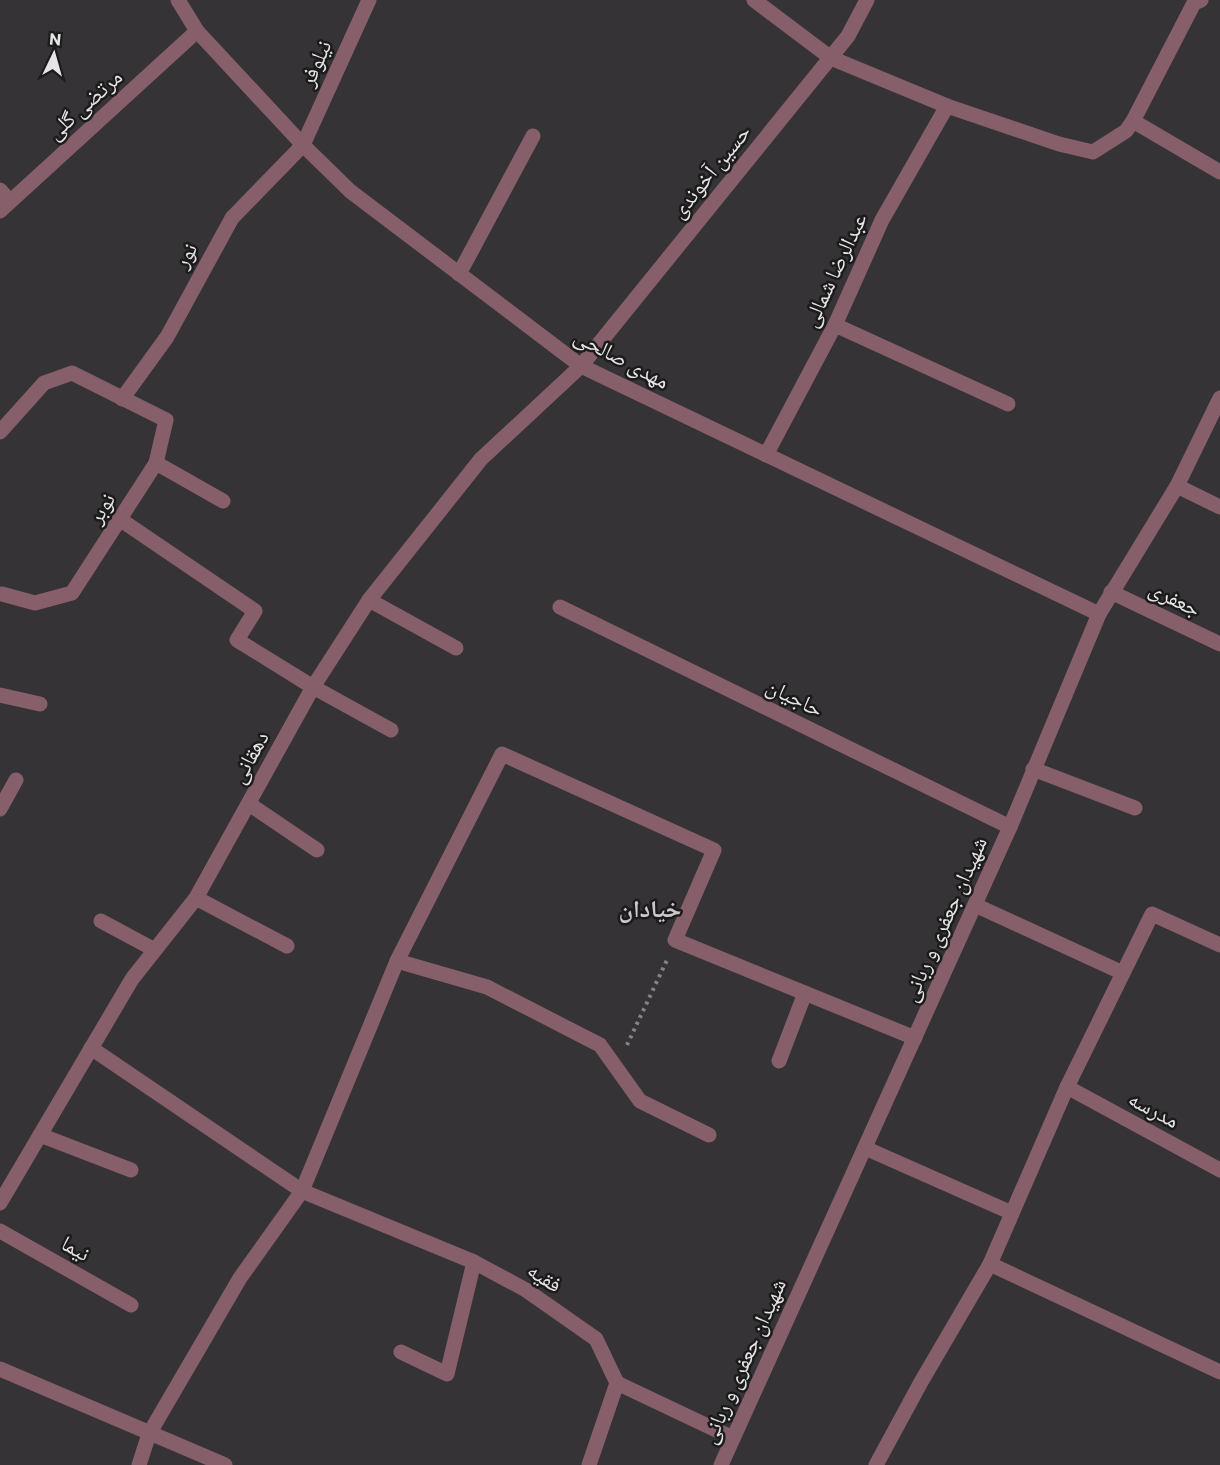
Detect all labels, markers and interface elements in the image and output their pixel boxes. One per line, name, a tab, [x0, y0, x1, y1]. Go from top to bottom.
north arrow	[24, 24, 84, 84]
text: N	[49, 29, 62, 49]
street label: نیلوفر	[292, 35, 337, 91]
street label: مرتضی گلی	[40, 63, 128, 145]
street label: حسین آخوندی	[664, 118, 756, 224]
street label: عبدالرضا شمالی	[795, 208, 873, 332]
street label: نور	[166, 237, 202, 273]
street label: مهدی صالحی	[570, 321, 674, 395]
street label: نوبر	[80, 487, 120, 529]
street label: جعفری	[1145, 574, 1205, 622]
street label: حاجیان	[762, 671, 828, 723]
street label: دهقانی	[223, 726, 275, 788]
street label: شهیدان جعفری و ربانی	[895, 832, 993, 1006]
district label: خیادان	[619, 893, 681, 923]
street label: مدرسه	[1124, 1084, 1184, 1133]
street label: نیما	[57, 1229, 95, 1266]
street label: فقیه	[523, 1256, 568, 1298]
street label: شهیدان جعفری و ربانی	[694, 1274, 792, 1448]

